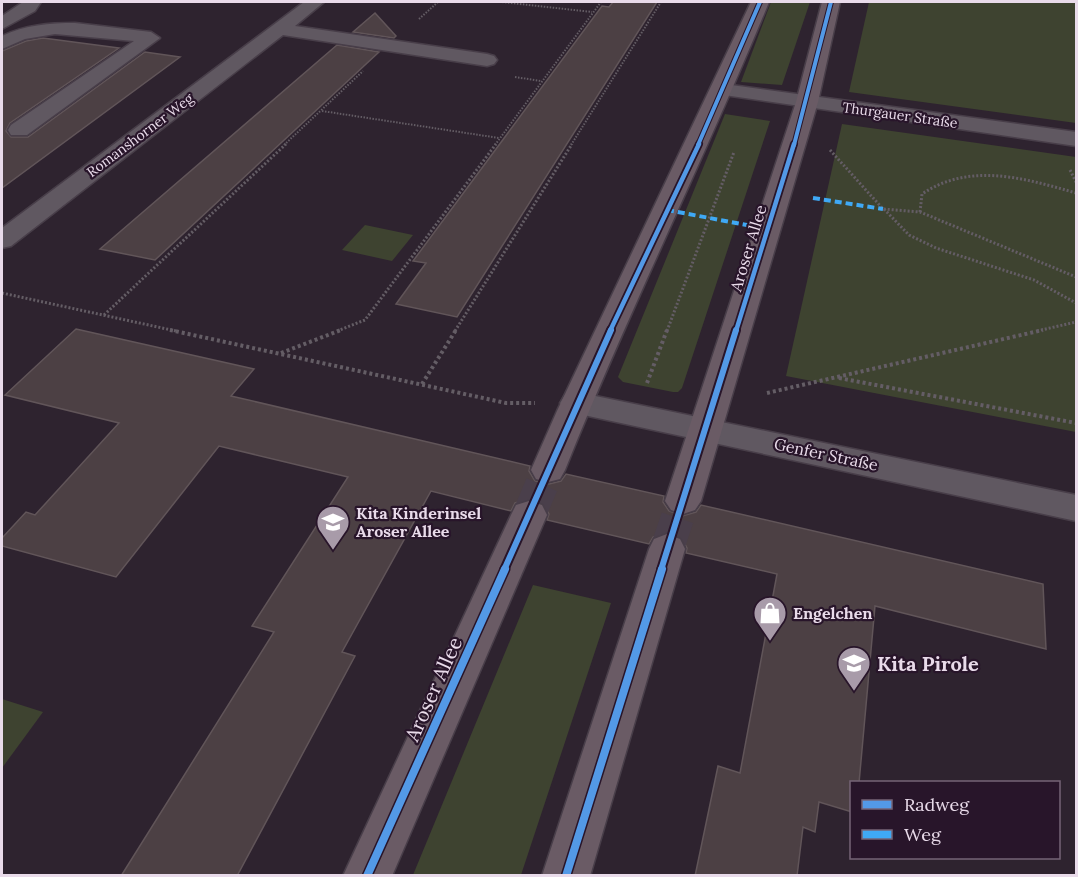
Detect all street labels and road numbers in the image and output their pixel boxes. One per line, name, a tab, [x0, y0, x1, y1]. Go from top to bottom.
street label: Romanshorner Weg	[83, 89, 197, 181]
street label: Thurgauer Straße	[841, 98, 959, 132]
street label: Aroser Allee	[725, 202, 771, 295]
street label: Genfer Straße	[772, 433, 880, 475]
street label: Aroser Allee	[398, 633, 467, 746]

